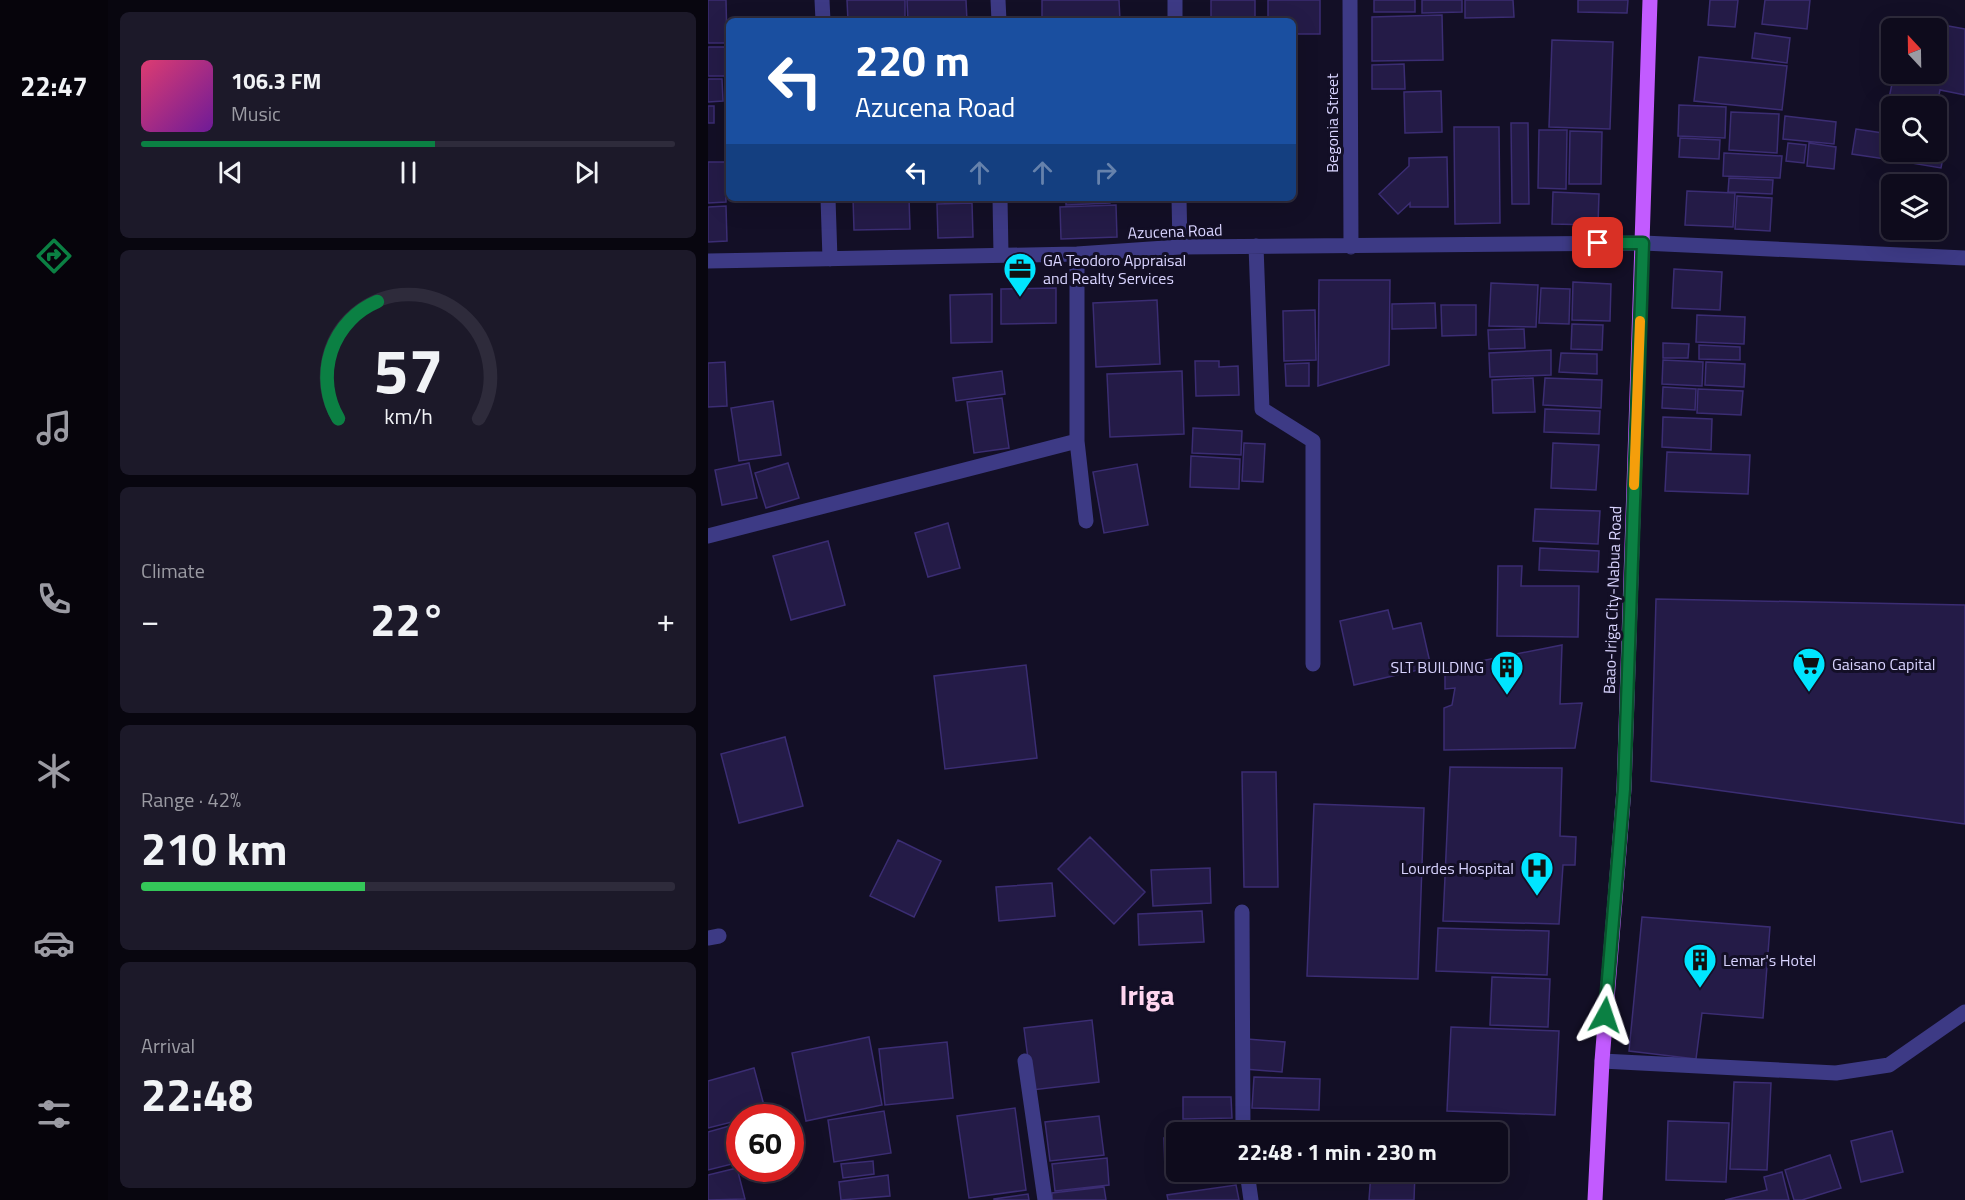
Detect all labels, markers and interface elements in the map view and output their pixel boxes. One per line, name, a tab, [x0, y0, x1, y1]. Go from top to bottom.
north arrow	[1881, 18, 1947, 84]
map controls	[1881, 18, 1947, 240]
text: 220 m	[855, 28, 970, 92]
icon: left	[756, 42, 834, 120]
text: 106.3 FM	[231, 64, 321, 98]
text: 22:47	[20, 65, 88, 106]
street label: Begonia Street	[1320, 73, 1344, 173]
text: Azucena Road	[855, 86, 1015, 127]
button: search	[1881, 96, 1947, 162]
text: Music	[231, 98, 281, 129]
icon: previous	[214, 156, 247, 189]
icon: pause	[392, 156, 425, 189]
icon: next	[570, 156, 603, 189]
icon: left	[900, 156, 933, 189]
icon: ahead	[963, 156, 996, 189]
icon: ahead	[1026, 156, 1059, 189]
icon: right	[1089, 156, 1122, 189]
button: layers	[1881, 174, 1947, 240]
street label: Azucena Road	[1127, 217, 1223, 245]
pin	[1572, 217, 1623, 268]
icon: arrive	[1581, 226, 1614, 259]
icon: directions	[33, 235, 75, 277]
place label: GA Teodoro Appraisal and Realty Services	[1043, 248, 1186, 290]
office icon: GA Teodoro Appraisal and Realty Services	[1002, 251, 1038, 298]
text: 57	[373, 323, 443, 418]
text: km/h	[384, 401, 432, 433]
icon: music	[33, 407, 75, 449]
street label: Baao-Iriga City-Nabua Road	[1597, 505, 1627, 695]
text: Climate	[141, 555, 205, 586]
icon: phone	[33, 578, 75, 620]
text: 22°	[370, 585, 446, 653]
text: −	[141, 595, 159, 645]
text: +	[657, 595, 675, 645]
supermarket icon: Gaisano Capital	[1791, 646, 1827, 693]
building icon: SLT BUILDING	[1489, 649, 1525, 696]
place label: Gaisano Capital	[1832, 652, 1935, 676]
place label: SLT BUILDING	[1391, 655, 1484, 679]
icon: climate	[33, 750, 75, 792]
text: Range · 42%	[141, 784, 241, 815]
text: 210 km	[141, 814, 287, 882]
hospital icon: Lourdes Hospital	[1519, 850, 1555, 897]
place label: Lourdes Hospital	[1401, 856, 1514, 880]
icon: car	[33, 922, 75, 964]
building icon: Lemar's Hotel	[1682, 942, 1718, 989]
place label: Lemar's Hotel	[1723, 948, 1816, 972]
district label: Iriga	[1120, 973, 1174, 1016]
position arrow	[1573, 983, 1637, 1047]
text: Arrival	[141, 1030, 195, 1061]
text: 22:48	[141, 1060, 253, 1128]
icon: filters	[33, 1093, 75, 1135]
speed limit sign: 60	[726, 1104, 804, 1182]
text: 22:48 · 1 min · 230 m	[1237, 1135, 1437, 1169]

